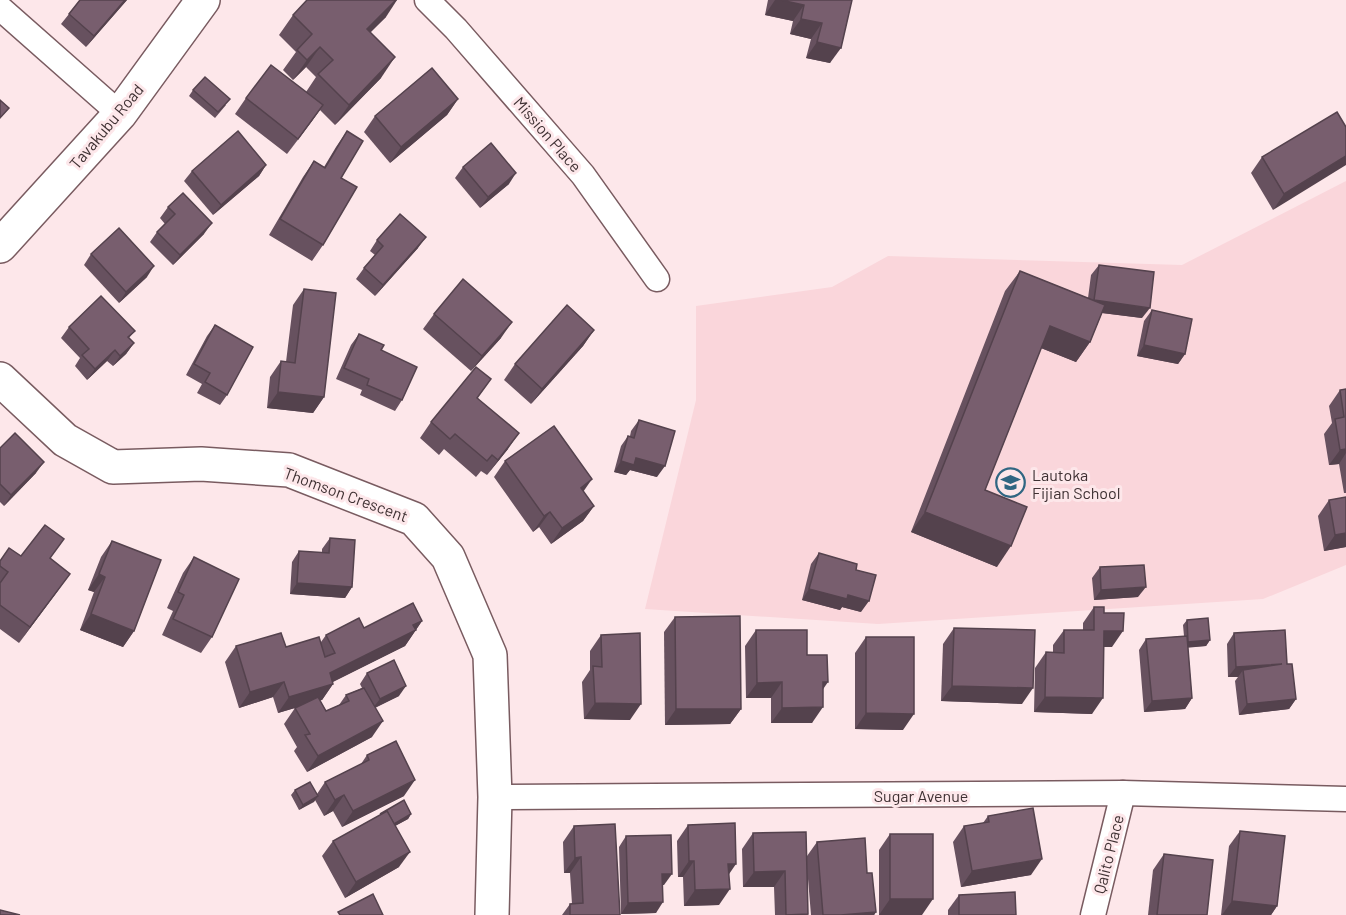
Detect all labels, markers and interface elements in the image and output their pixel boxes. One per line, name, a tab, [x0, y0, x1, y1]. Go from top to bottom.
street label: Tavakubu Road	[65, 80, 147, 172]
street label: Mission Place	[510, 93, 586, 175]
street label: Thomson Crescent	[281, 463, 411, 525]
place label: Lautoka Fijian School	[1032, 465, 1120, 502]
school or university icon: Lautoka Fijian School	[995, 467, 1027, 499]
street label: Sugar Avenue	[874, 786, 968, 805]
street label: Qalito Place	[1089, 813, 1127, 895]

